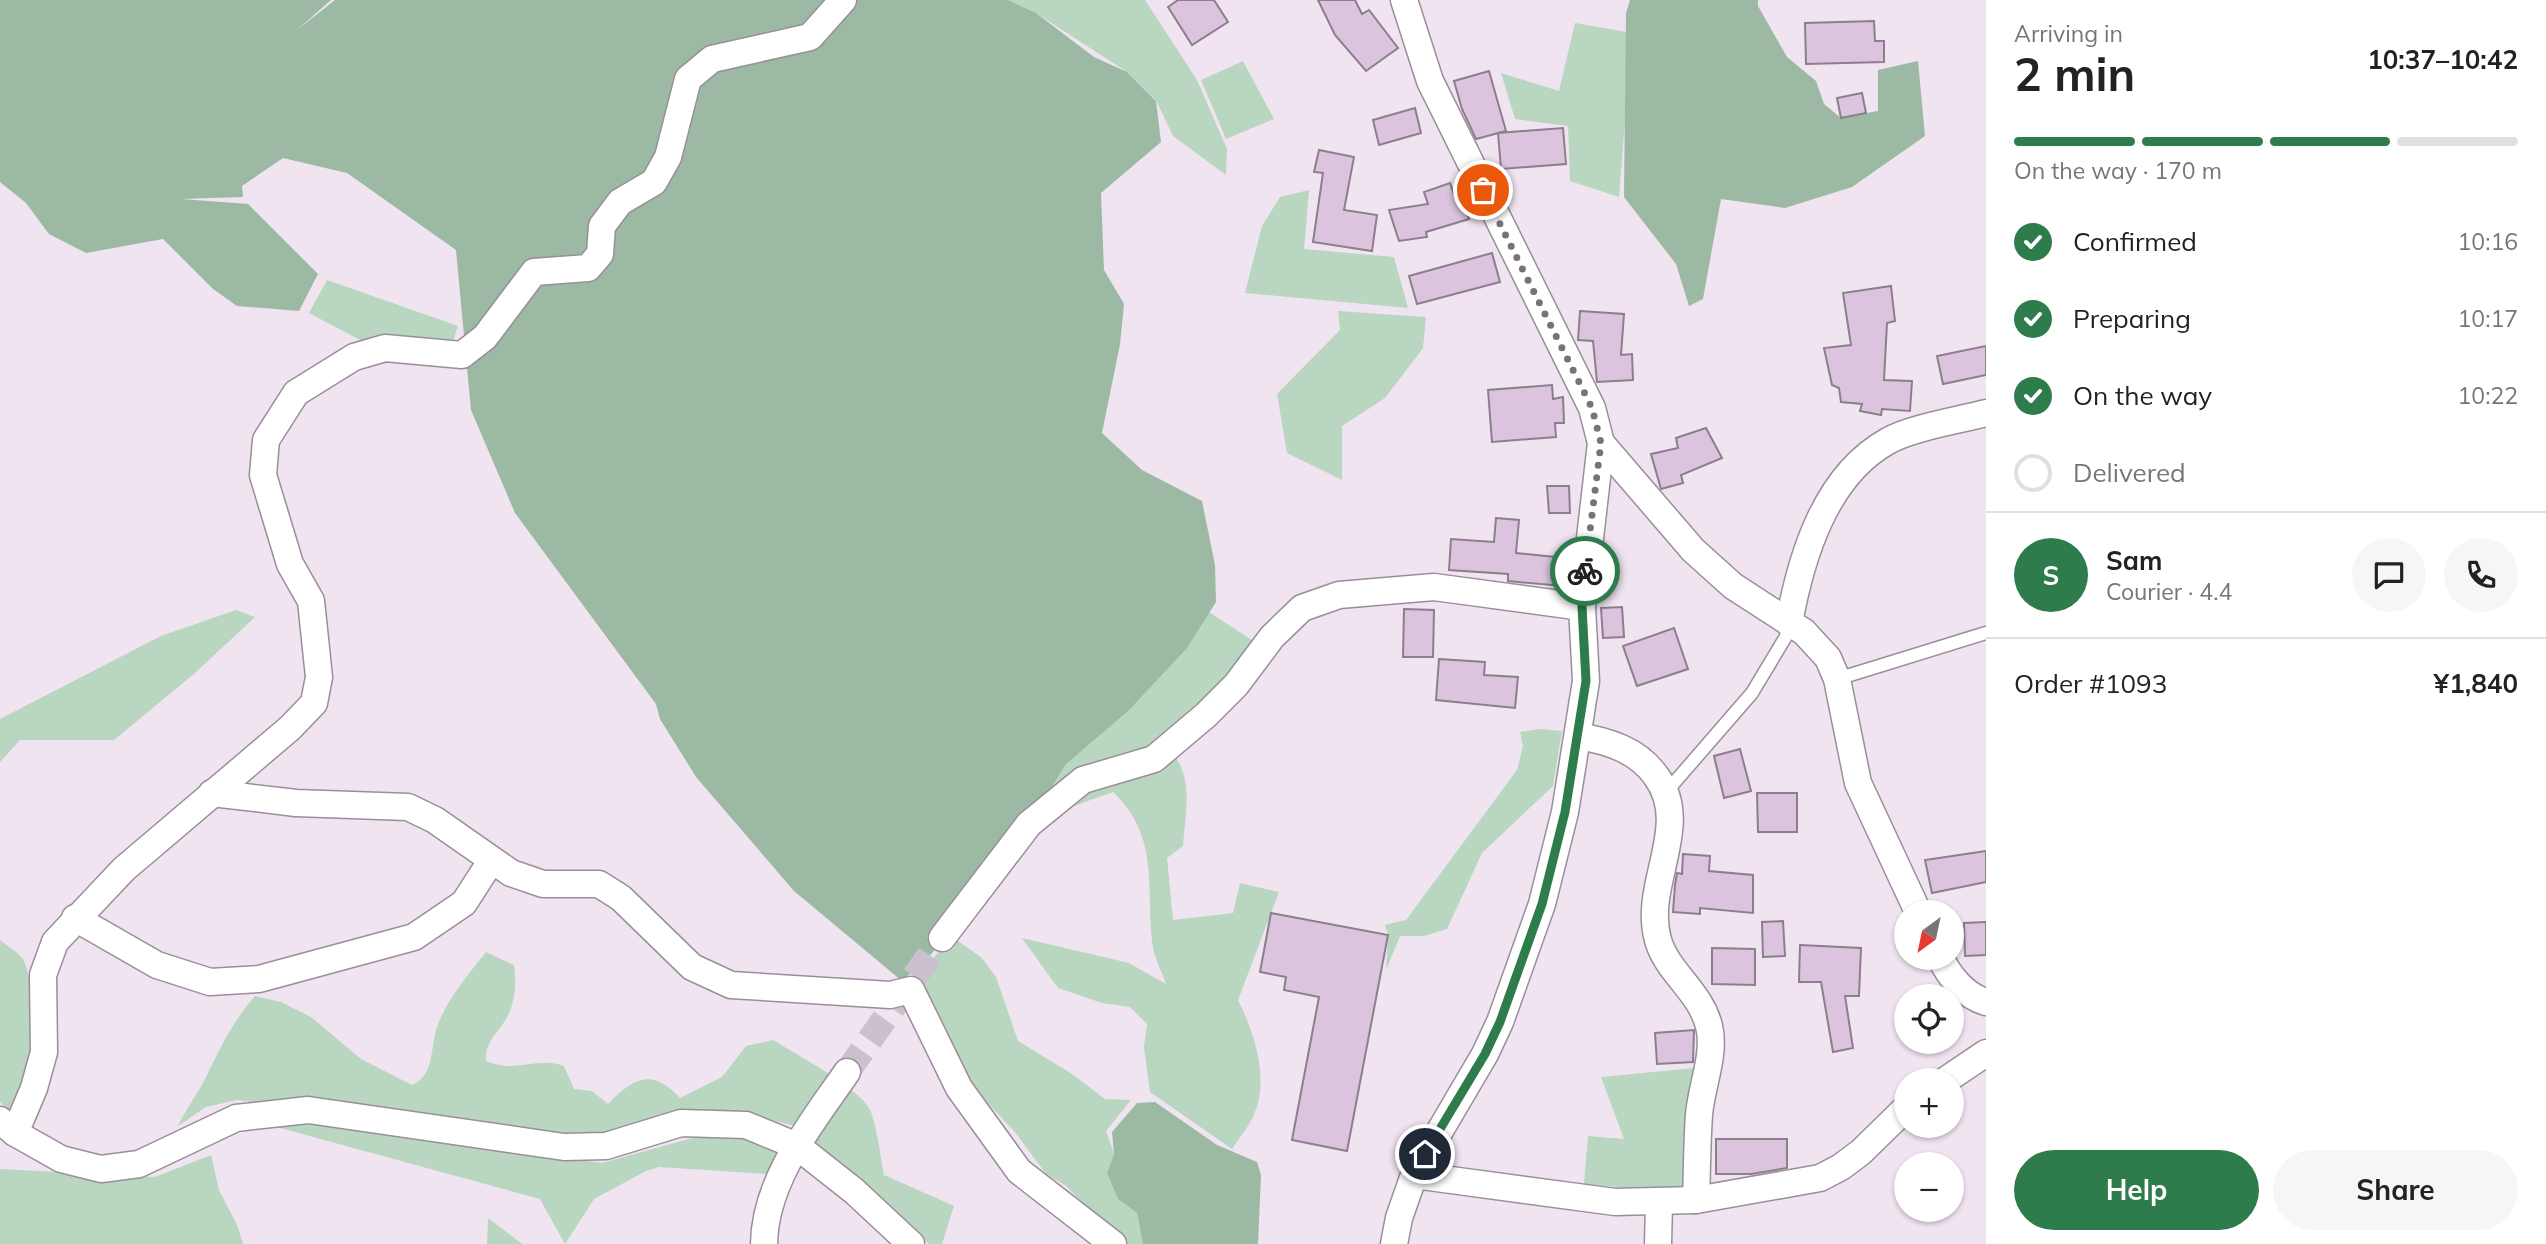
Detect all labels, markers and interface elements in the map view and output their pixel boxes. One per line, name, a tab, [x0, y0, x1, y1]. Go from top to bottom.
text: Arriving in	[2014, 19, 2123, 48]
text: 10:37–10:42	[2367, 43, 2518, 76]
text: 2 min	[2014, 45, 2135, 103]
text: On the way · 170 m	[2014, 156, 2222, 185]
pin	[1453, 160, 1513, 220]
icon: bag	[1464, 171, 1502, 209]
icon: check	[2014, 223, 2052, 261]
text: Confirmed	[2073, 225, 2197, 258]
text: 10:16	[2458, 227, 2518, 256]
icon: check	[2014, 300, 2052, 338]
text: Preparing	[2073, 302, 2191, 335]
text: 10:17	[2458, 304, 2518, 333]
icon: check	[2014, 377, 2052, 415]
text: On the way	[2073, 379, 2212, 412]
text: 10:22	[2458, 381, 2518, 410]
text: Delivered	[2073, 456, 2186, 489]
courier	[1550, 536, 1620, 606]
button: chat	[2352, 538, 2426, 612]
button: phone	[2444, 538, 2518, 612]
text: Sam	[2106, 544, 2162, 577]
icon: bike	[1566, 552, 1604, 590]
text: S	[2043, 559, 2059, 592]
text: Courier · 4.4	[2106, 577, 2232, 606]
text: Order #1093	[2014, 667, 2167, 700]
text: ¥1,840	[2434, 667, 2518, 700]
north arrow	[1894, 900, 1964, 970]
map controls	[1894, 900, 1964, 1222]
button: locate	[1894, 984, 1964, 1054]
button: +	[1894, 1068, 1964, 1138]
pin	[1395, 1124, 1455, 1184]
icon: home	[1406, 1135, 1444, 1173]
button: Help	[2014, 1150, 2259, 1230]
button: Share	[2273, 1150, 2518, 1230]
button: −	[1894, 1152, 1964, 1222]

